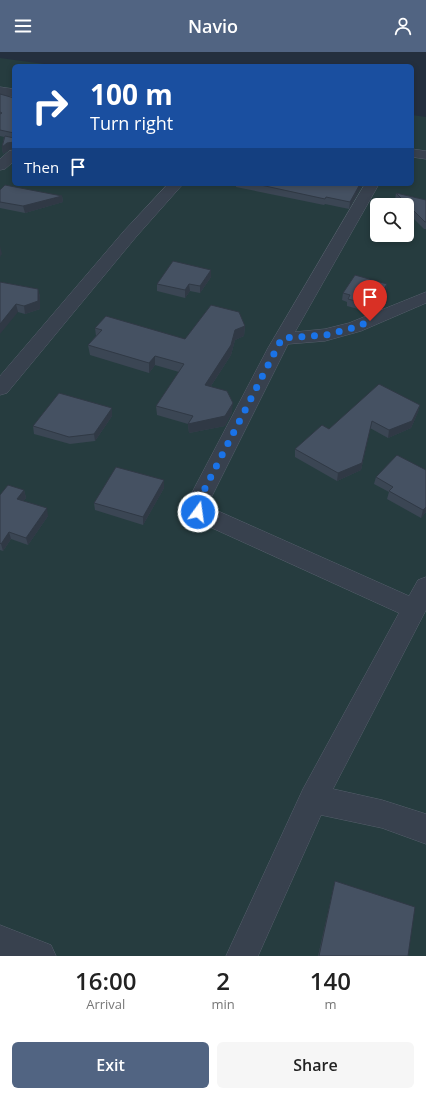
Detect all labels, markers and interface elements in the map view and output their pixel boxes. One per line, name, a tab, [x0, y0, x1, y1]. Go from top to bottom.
text: Navio	[188, 14, 238, 38]
icon: menu	[12, 15, 34, 37]
icon: person	[392, 15, 414, 37]
text: 100 m	[90, 75, 173, 113]
icon: right	[24, 80, 76, 132]
text: Turn right	[90, 111, 173, 135]
icon: arrive	[67, 156, 89, 178]
text: Then	[24, 157, 59, 177]
map controls	[370, 198, 414, 242]
button: search	[370, 198, 414, 242]
pin	[353, 280, 387, 321]
icon: arrive	[359, 286, 381, 308]
position arrow	[177, 491, 219, 533]
text: 16:00	[75, 964, 136, 997]
text: 2	[216, 964, 230, 997]
text: 140	[310, 964, 351, 997]
text: Arrival	[86, 995, 125, 1013]
text: min	[212, 995, 235, 1013]
text: m	[324, 995, 336, 1013]
button: Exit	[12, 1042, 209, 1088]
button: Share	[217, 1042, 414, 1088]

